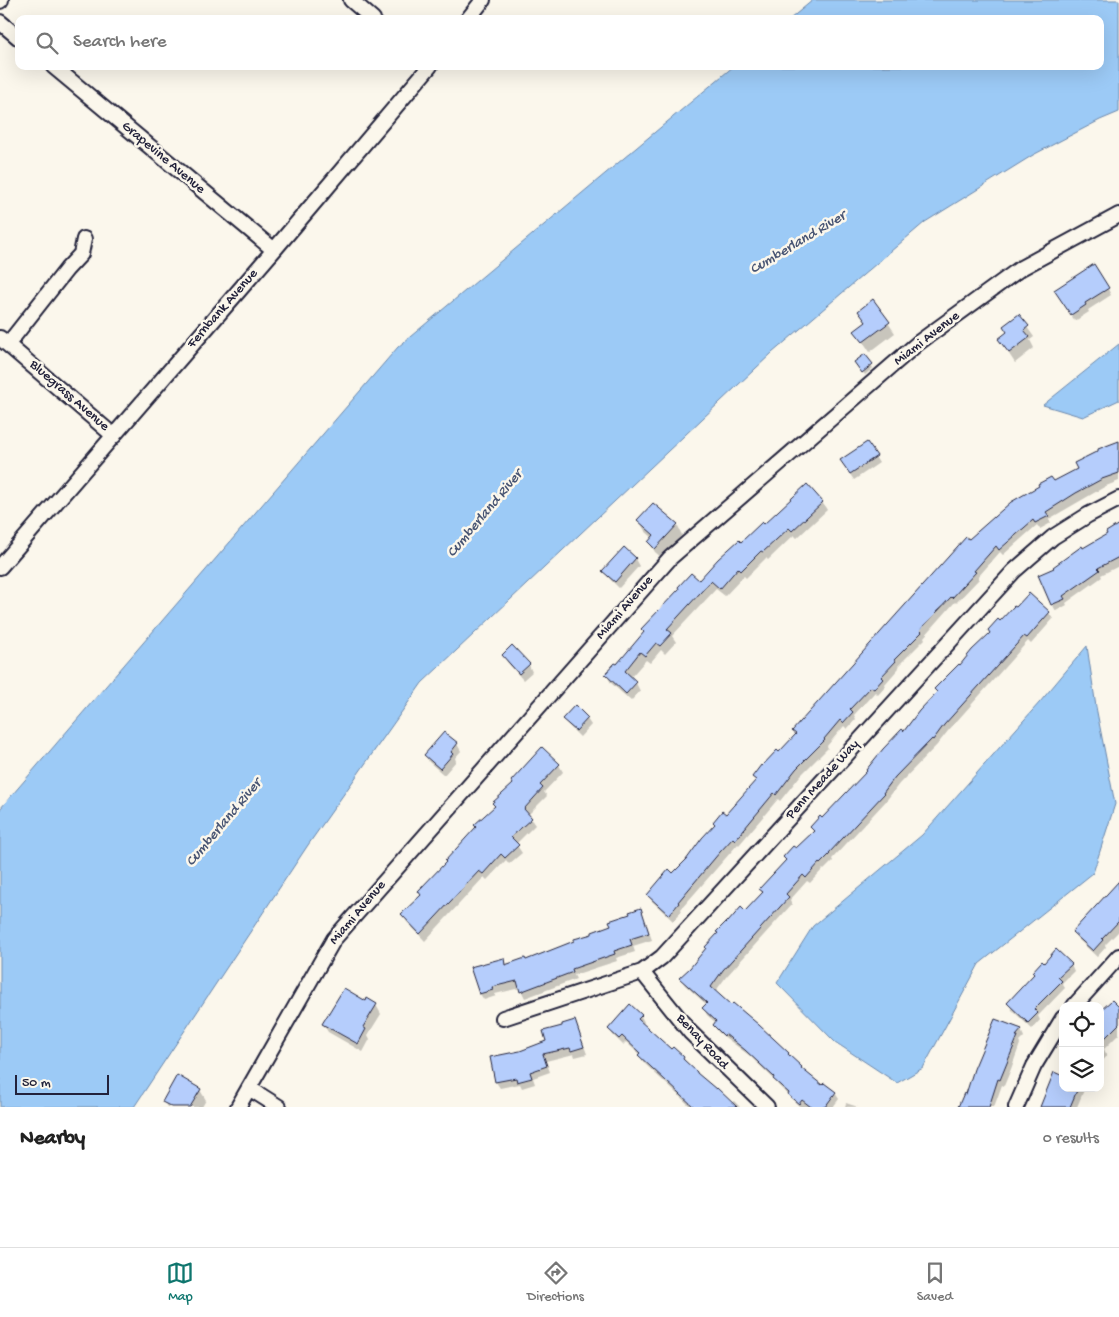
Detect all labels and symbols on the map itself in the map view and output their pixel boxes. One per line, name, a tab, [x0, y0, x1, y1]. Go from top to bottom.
street label: Grapevine Avenue	[118, 118, 209, 198]
water label: Cumberland River	[747, 206, 852, 279]
street label: Fernbank Avenue	[183, 265, 263, 353]
street label: Miami Avenue	[891, 308, 964, 370]
street label: Bluegrass Avenue	[25, 356, 113, 436]
water label: Cumberland River	[443, 465, 529, 561]
street label: Miami Avenue	[593, 572, 658, 643]
street label: Penn Meade Way	[782, 736, 863, 824]
water label: Cumberland River	[182, 774, 268, 870]
street label: Miami Avenue	[326, 877, 390, 949]
street label: Benay Road	[671, 1010, 733, 1075]
scale bar	[15, 1072, 109, 1095]

